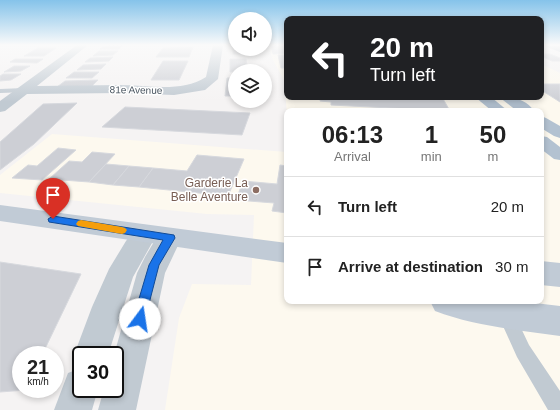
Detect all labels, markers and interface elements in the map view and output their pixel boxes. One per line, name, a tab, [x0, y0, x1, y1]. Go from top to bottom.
map controls	[228, 12, 272, 108]
button: sound	[228, 12, 272, 56]
icon: left	[304, 32, 356, 84]
text: 20 m	[370, 32, 434, 63]
button: layers	[228, 64, 272, 108]
text: Turn left	[370, 65, 435, 85]
street label: 81e Avenue	[110, 84, 163, 96]
text: 06:13	[322, 121, 383, 148]
text: 1	[425, 121, 438, 148]
text: 50	[480, 121, 506, 148]
text: Arrival	[334, 149, 371, 164]
text: min	[421, 149, 442, 164]
text: m	[487, 149, 498, 164]
place label: Garderie La Belle Aventure	[171, 176, 248, 204]
pin	[36, 178, 70, 219]
icon: arrive	[42, 184, 64, 206]
marker: Garderie La Belle Aventure	[251, 185, 261, 195]
icon: left	[304, 196, 326, 218]
text: Turn left	[338, 198, 397, 215]
text: 20 m	[491, 198, 524, 215]
icon: arrive	[304, 256, 326, 278]
text: Arrive at destination	[338, 258, 483, 275]
text: 30 m	[495, 258, 528, 275]
position arrow	[119, 298, 161, 340]
speed limit sign: 30	[72, 346, 124, 398]
text: 21	[27, 356, 49, 378]
text: km/h	[27, 376, 49, 387]

